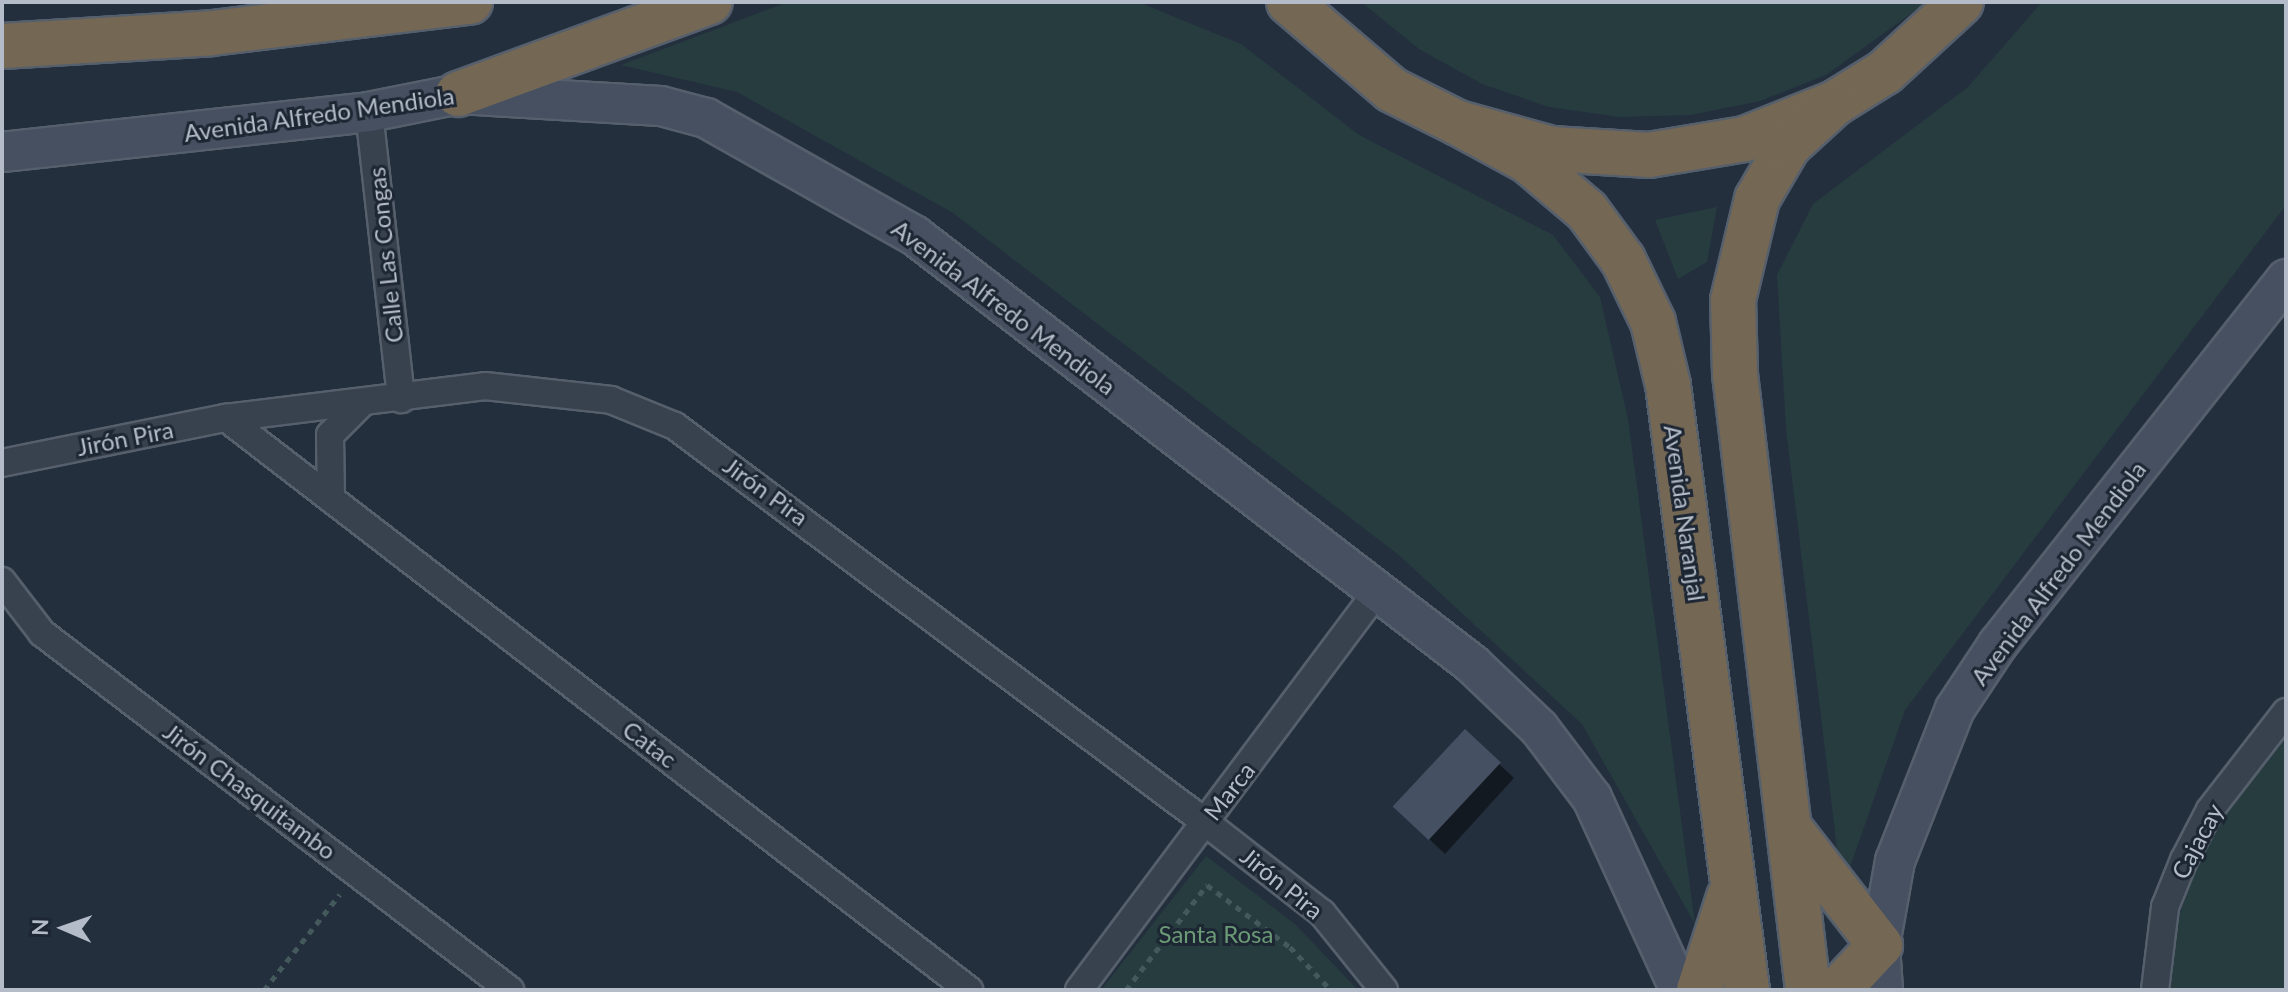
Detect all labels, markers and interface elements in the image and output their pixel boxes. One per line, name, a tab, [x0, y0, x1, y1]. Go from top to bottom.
street label: Avenida Alfredo Mendiola	[182, 81, 456, 147]
street label: Calle Las Congas	[361, 166, 409, 344]
street label: Avenida Alfredo Mendiola	[886, 213, 1122, 401]
street label: Jirón Pira	[74, 415, 176, 461]
street label: Avenida Naranjal	[1658, 423, 1712, 603]
street label: Jirón Pira	[718, 451, 814, 531]
street label: Avenida Alfredo Mendiola	[1964, 455, 2152, 691]
street label: Catac	[617, 715, 683, 773]
street label: Jirón Chasquitambo	[158, 717, 342, 865]
street label: Marca	[1197, 756, 1261, 826]
street label: Cajacay	[2165, 798, 2229, 884]
street label: Jirón Pira	[1235, 841, 1329, 925]
north arrow	[24, 888, 104, 968]
text: N	[26, 918, 53, 936]
park label: Santa Rosa	[1159, 920, 1273, 948]

